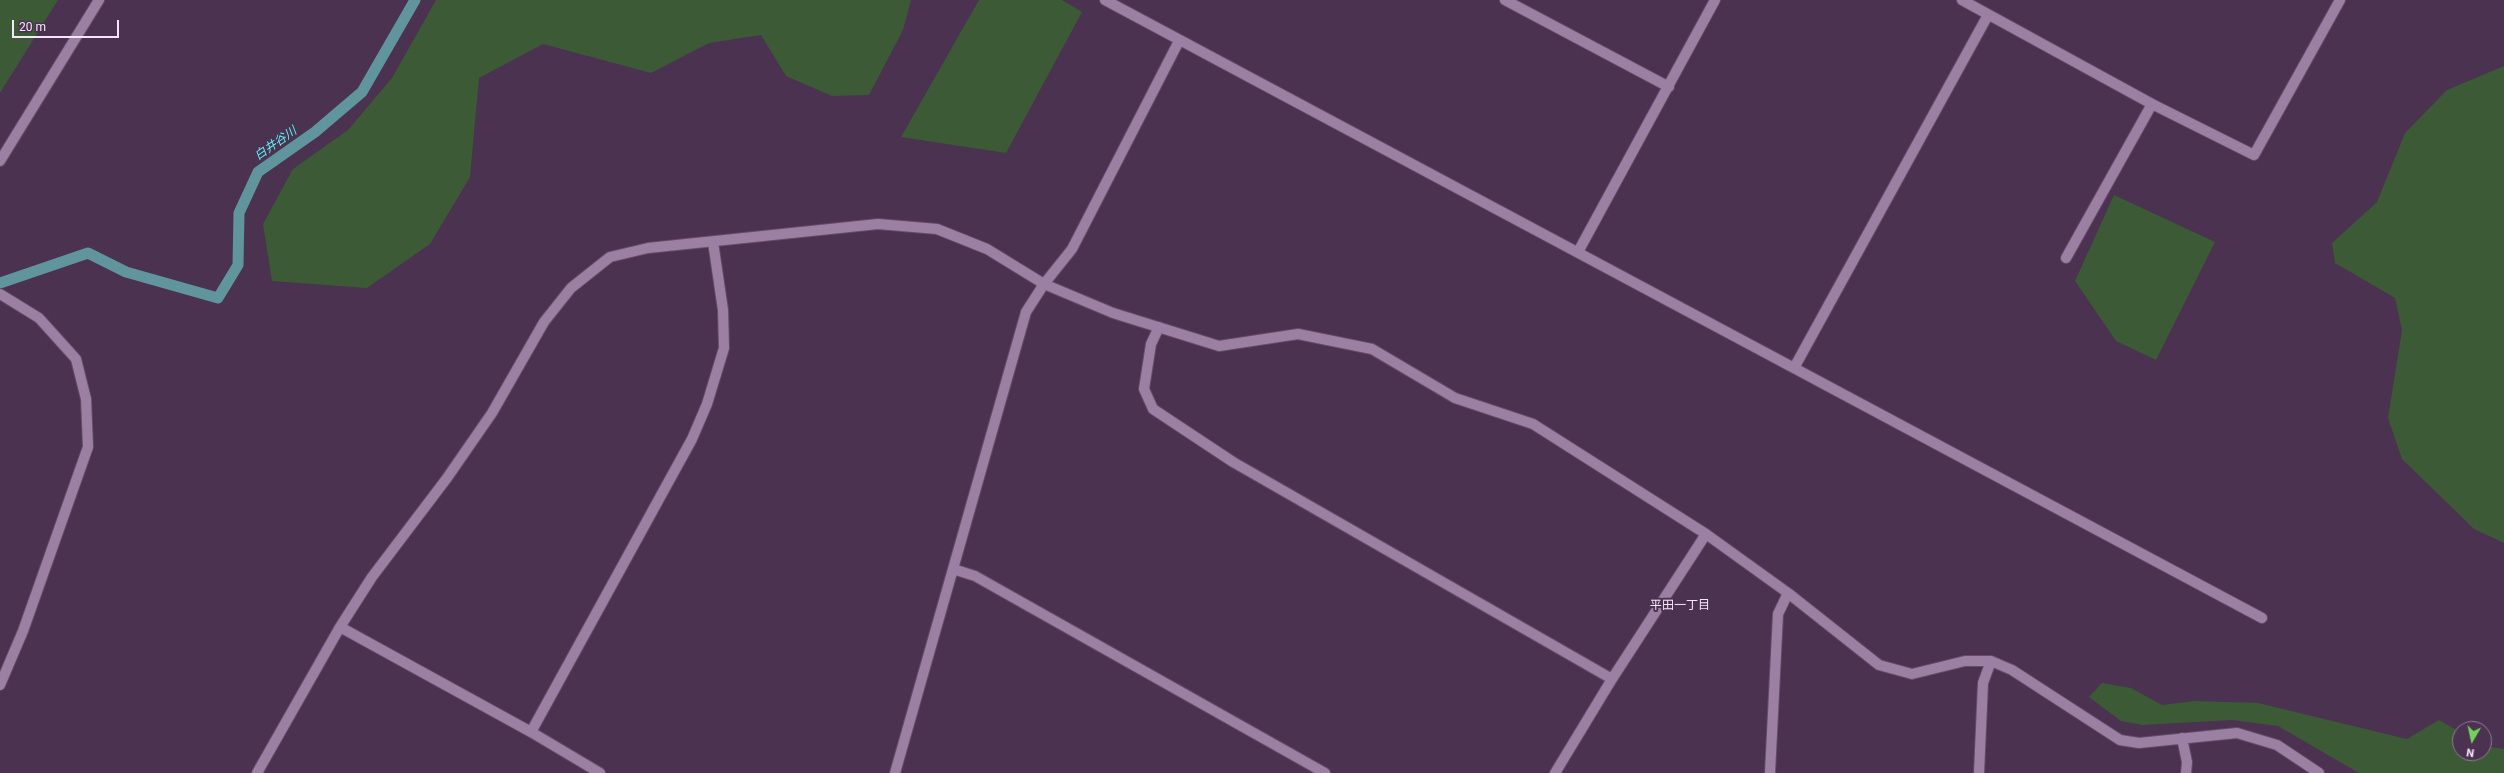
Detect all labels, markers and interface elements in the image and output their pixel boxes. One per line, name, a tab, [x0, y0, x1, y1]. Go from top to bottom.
scale bar	[14, 12, 121, 38]
text: 20 m	[19, 20, 46, 34]
water label: 白井谷川	[252, 124, 300, 164]
district label: 平田一丁目	[1650, 599, 1710, 613]
north arrow	[2452, 721, 2492, 761]
text: N	[2465, 745, 2475, 759]

